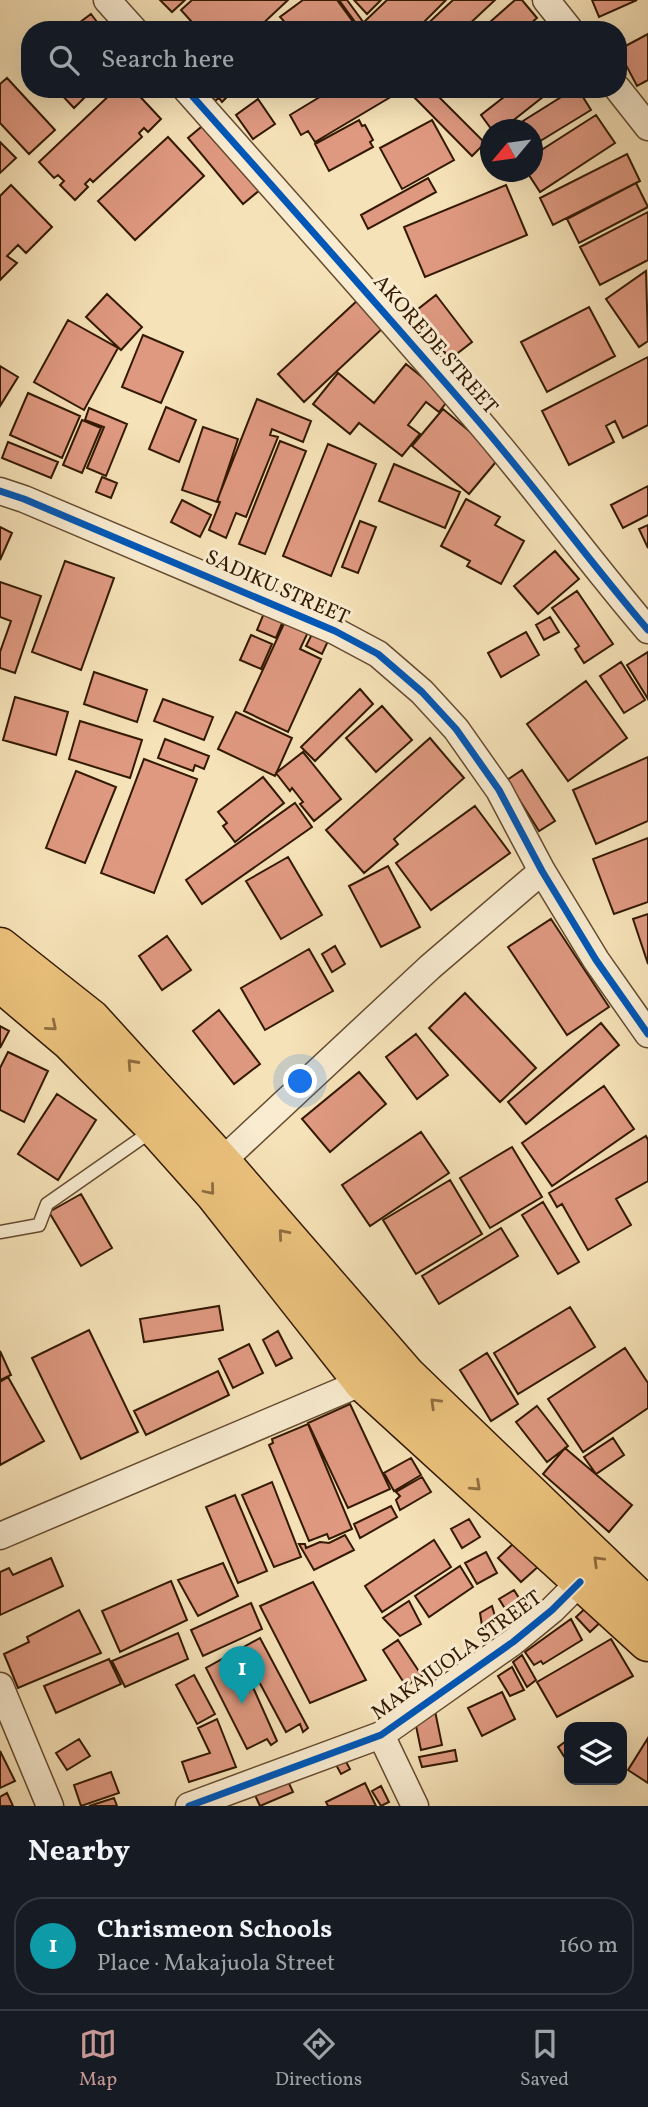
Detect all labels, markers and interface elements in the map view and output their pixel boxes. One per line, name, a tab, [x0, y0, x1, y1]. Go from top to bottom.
search box	[21, 21, 627, 98]
icon: search	[45, 41, 83, 79]
text: Search here	[101, 42, 234, 78]
north arrow	[480, 119, 543, 182]
street label: AKOREDE STREET	[366, 269, 504, 421]
street label: SADIKU STREET	[200, 543, 354, 633]
one-way arrow	[44, 1018, 57, 1030]
one-way arrow	[127, 1059, 140, 1072]
your location	[283, 1064, 317, 1098]
one-way arrow	[202, 1181, 214, 1194]
one-way arrow	[279, 1229, 291, 1242]
one-way arrow	[430, 1398, 443, 1411]
one-way arrow	[468, 1477, 481, 1490]
one-way arrow	[593, 1557, 606, 1570]
street label: MAKAJUOLA STREET	[366, 1584, 548, 1728]
pin: 1	[219, 1646, 265, 1704]
map controls	[564, 1722, 627, 1785]
button: layers	[564, 1722, 627, 1785]
text: Nearby	[28, 1831, 130, 1873]
text: Chrismeon Schools	[97, 1912, 332, 1948]
text: 1	[48, 1930, 58, 1962]
text: 160 m	[559, 1930, 618, 1962]
text: Place · Makajuola Street	[97, 1948, 335, 1980]
tab: Map	[79, 2025, 117, 2093]
tab: Directions	[275, 2025, 362, 2093]
tab: Saved	[520, 2025, 569, 2093]

